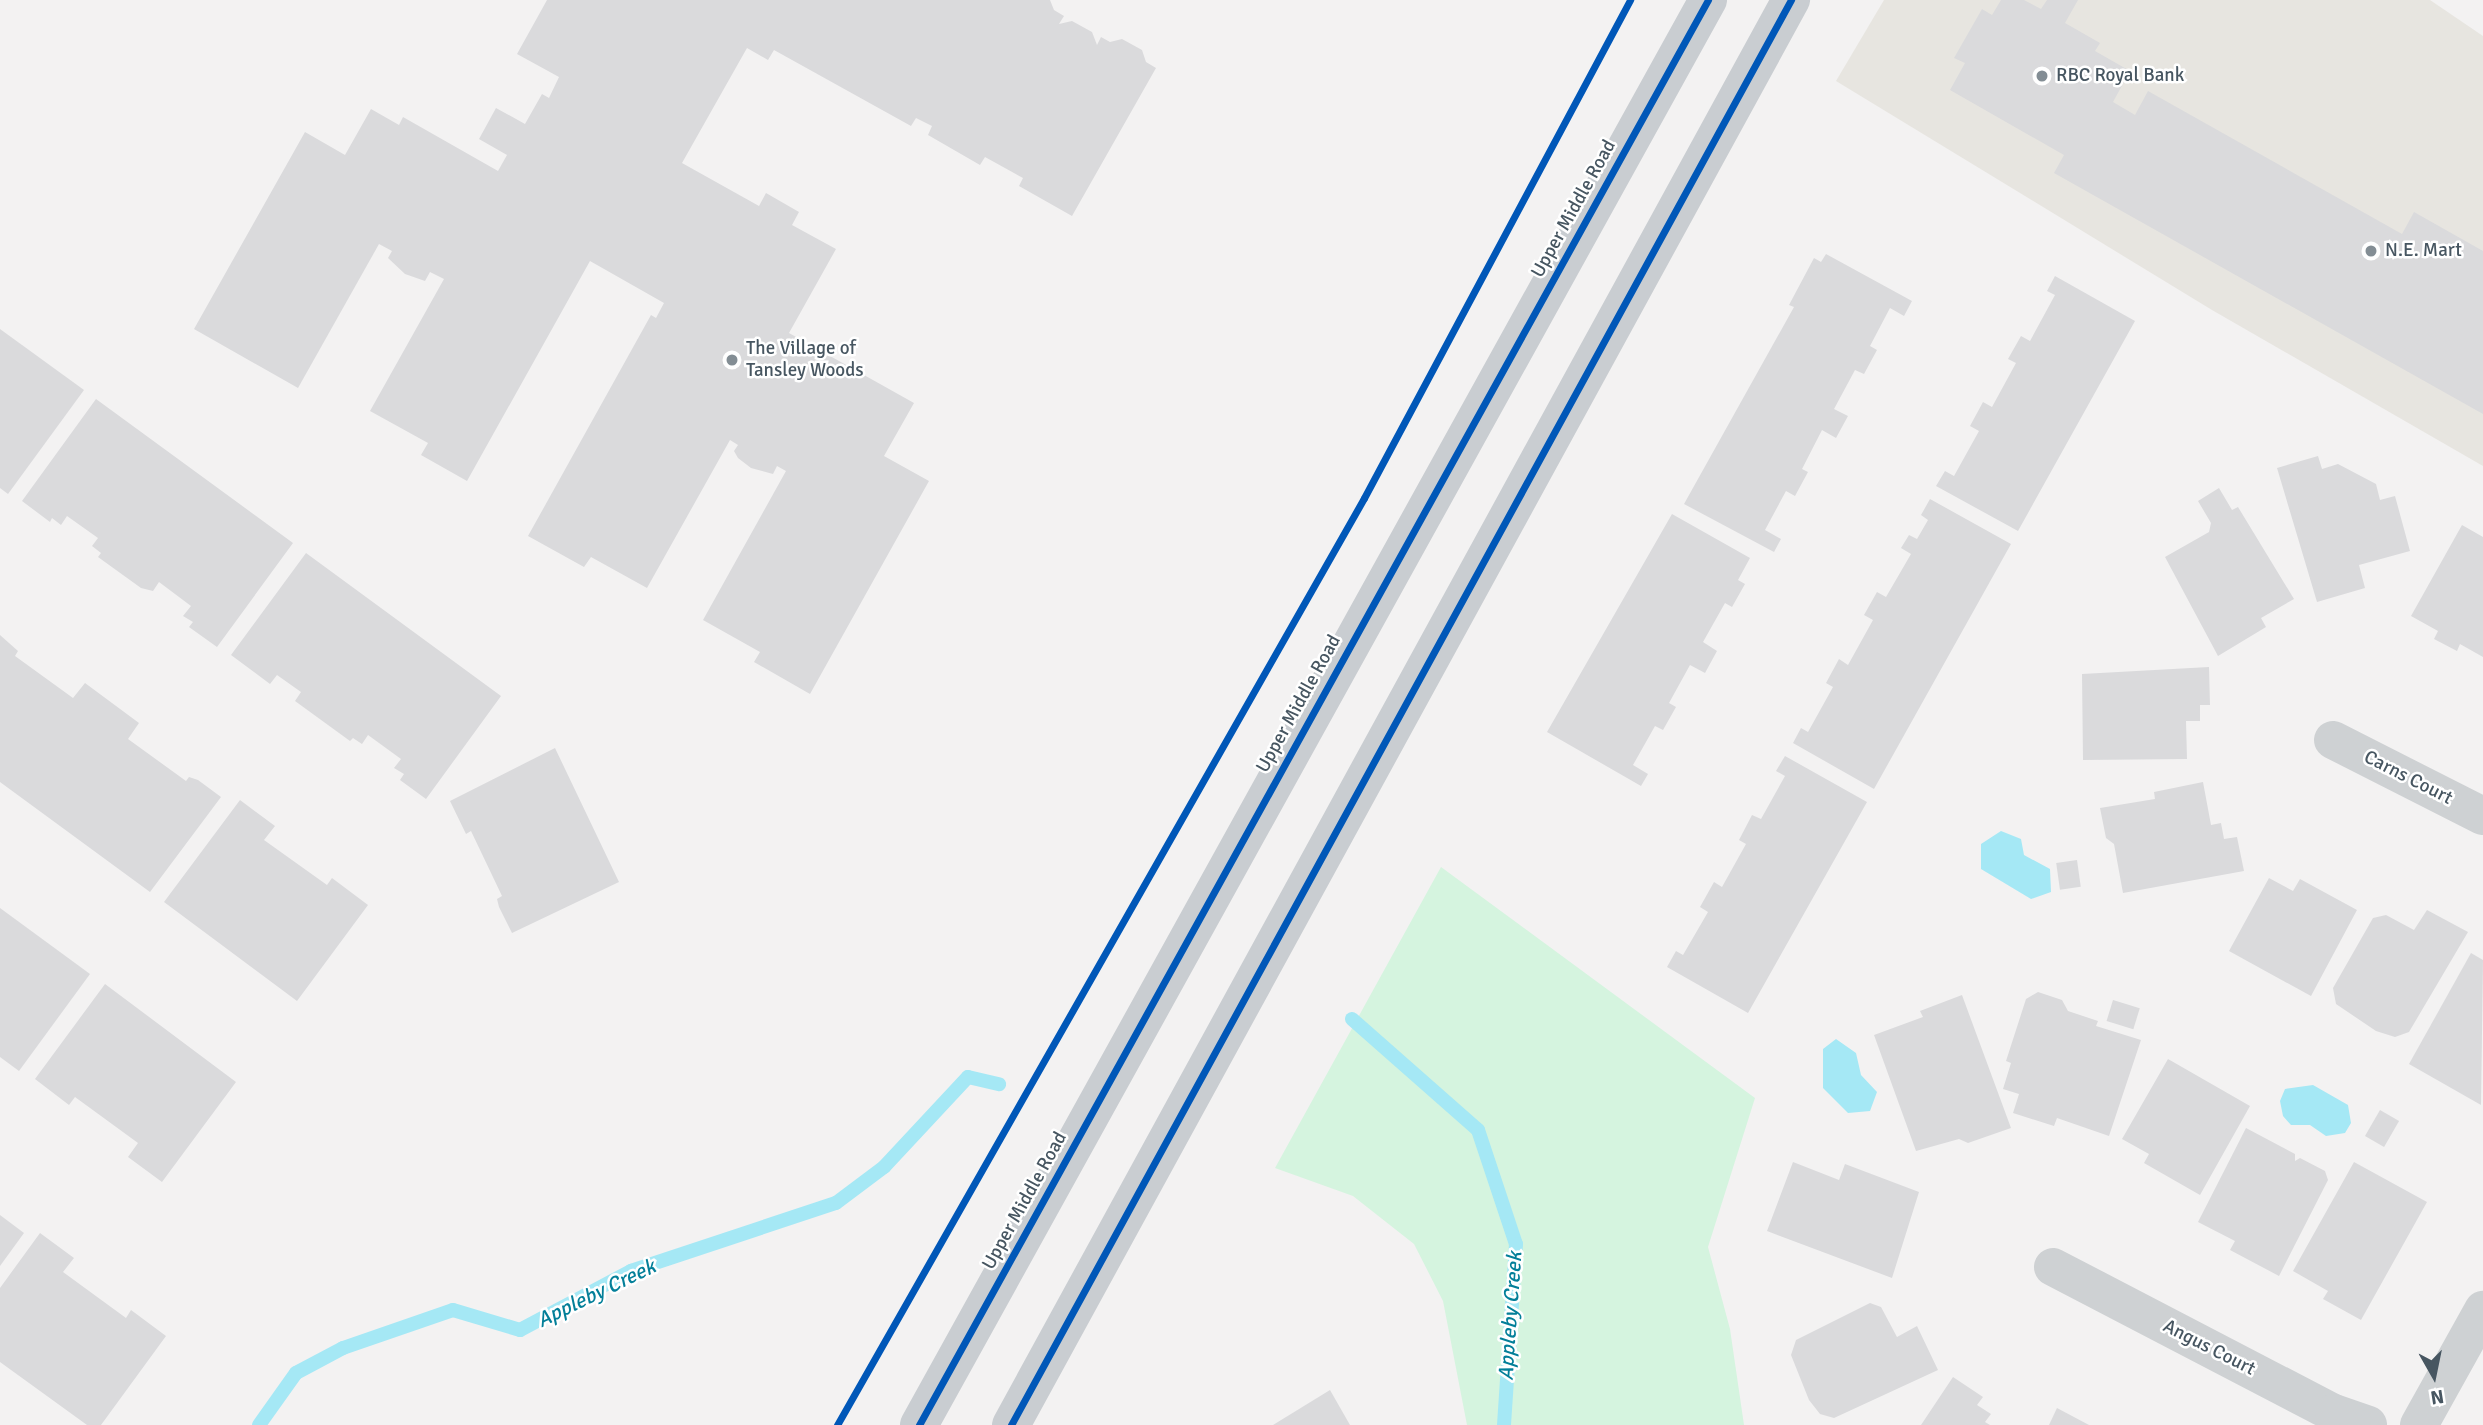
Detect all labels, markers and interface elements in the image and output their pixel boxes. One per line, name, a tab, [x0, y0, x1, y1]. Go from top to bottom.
place label: RBC Royal Bank	[2056, 65, 2184, 87]
marker: RBC Royal Bank	[2034, 68, 2050, 84]
street label: Upper Middle Road	[1527, 136, 1621, 282]
place label: N.E. Mart	[2385, 240, 2462, 262]
marker: N.E. Mart	[2363, 243, 2379, 259]
place label: The Village of Tansley Woods	[746, 338, 864, 382]
marker: The Village of Tansley Woods	[724, 352, 740, 368]
street label: Upper Middle Road	[1252, 631, 1346, 777]
street label: Carns Court	[2360, 746, 2456, 810]
street label: Upper Middle Road	[978, 1128, 1072, 1274]
water label: Appleby Creek	[1493, 1251, 1527, 1381]
water label: Appleby Creek	[533, 1253, 659, 1333]
street label: Angus Court	[2159, 1315, 2259, 1381]
north arrow	[2399, 1341, 2469, 1411]
text: N	[2429, 1384, 2446, 1410]

